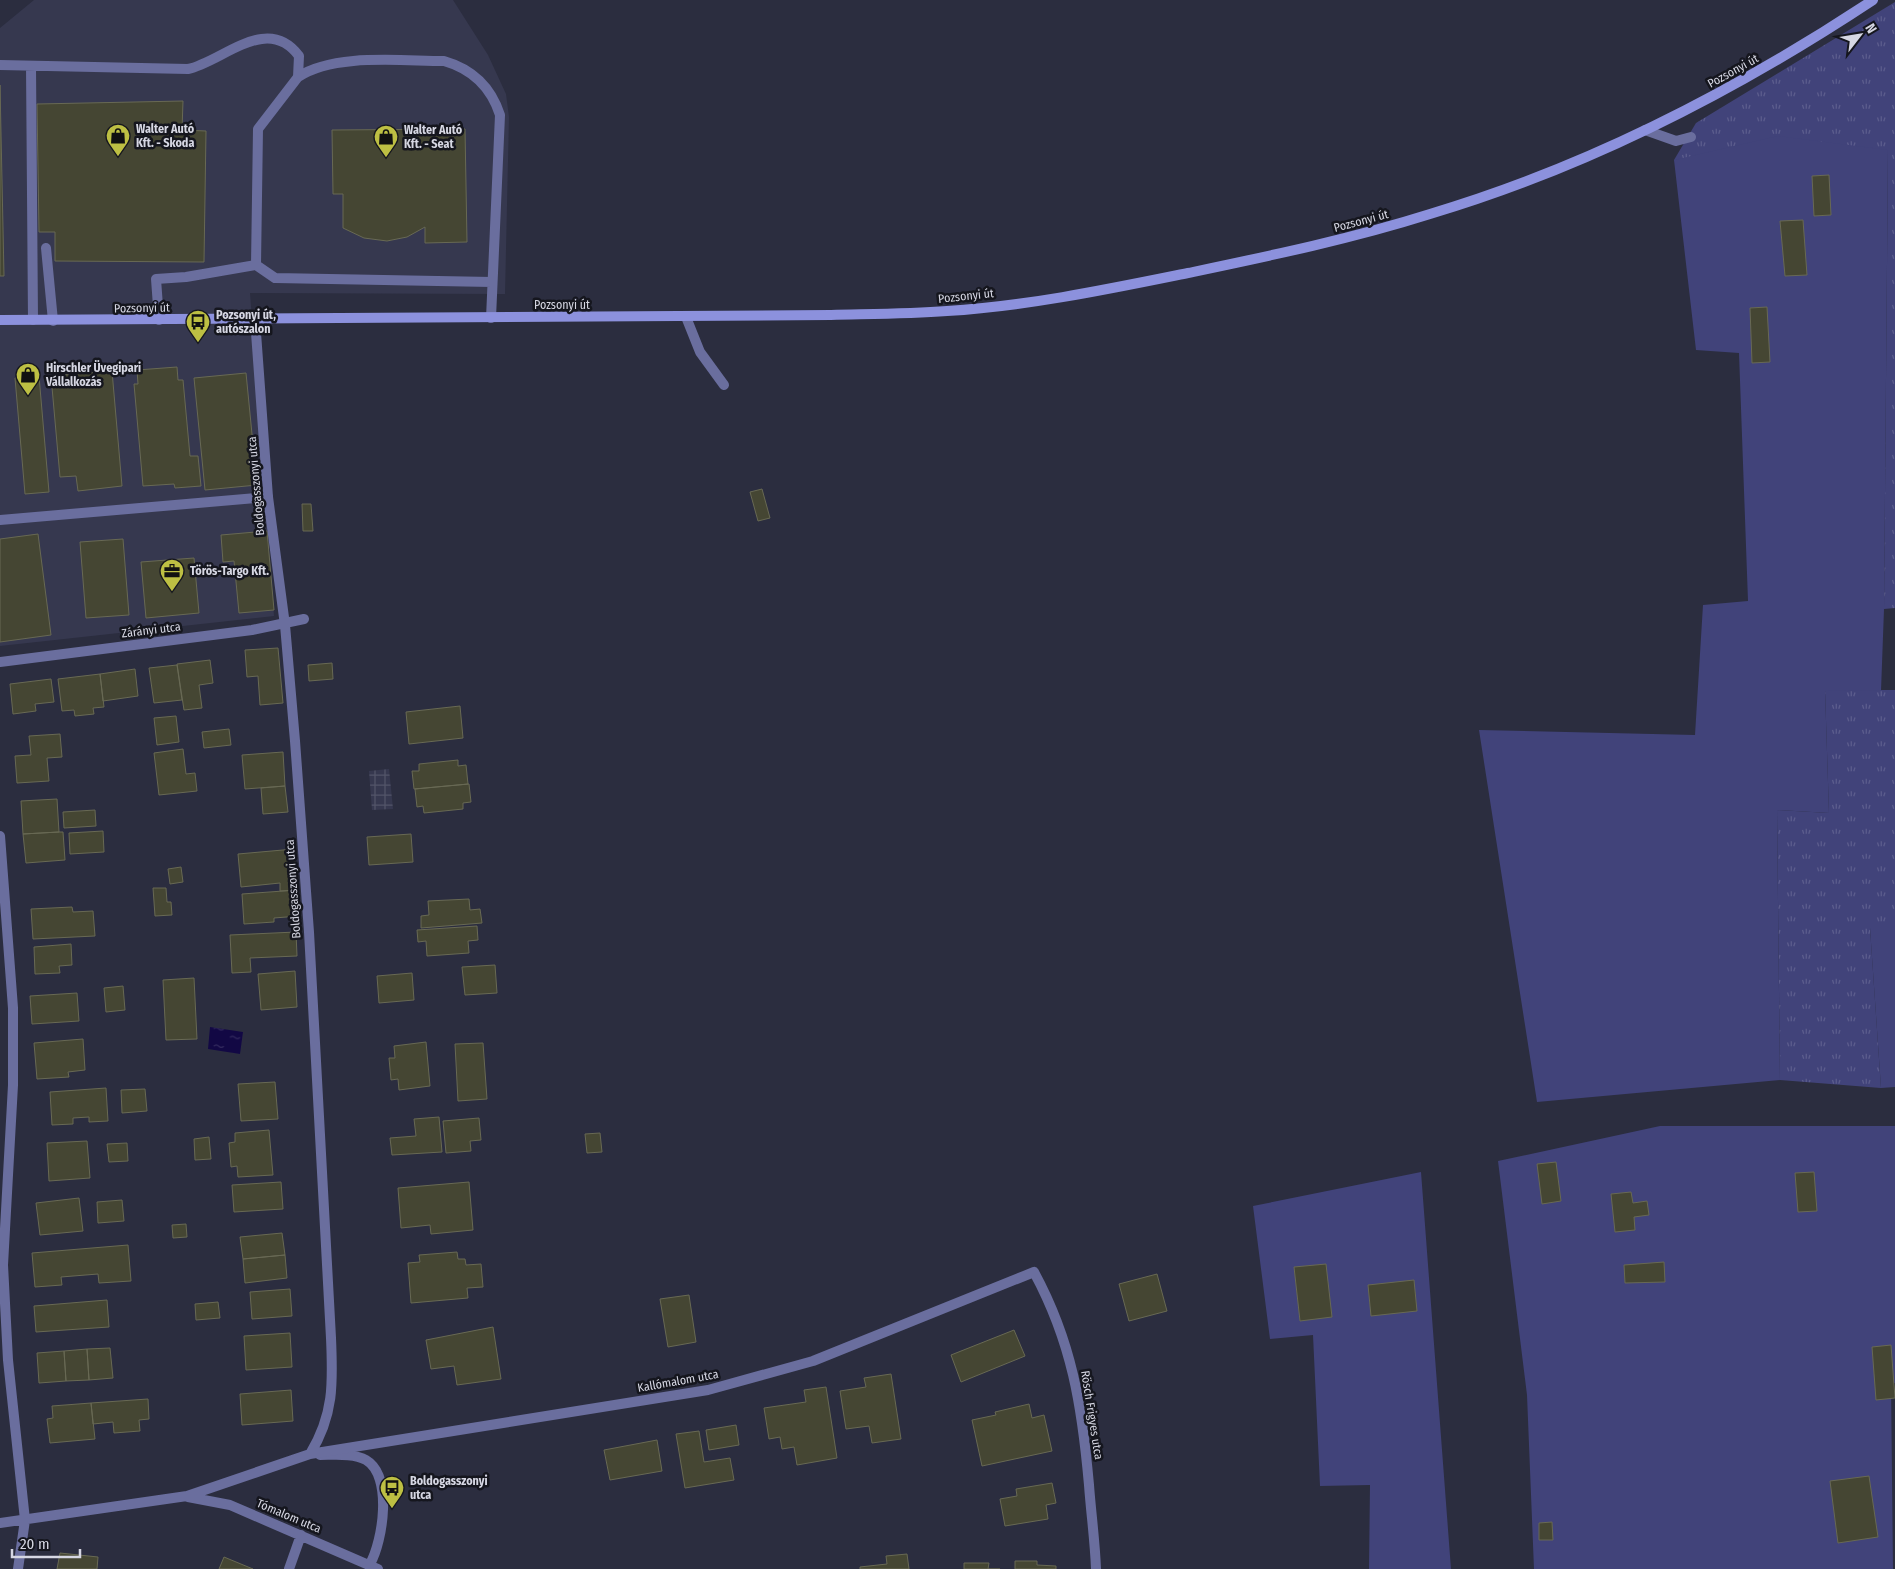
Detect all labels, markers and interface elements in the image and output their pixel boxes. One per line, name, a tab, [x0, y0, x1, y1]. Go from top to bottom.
north arrow	[1835, 10, 1885, 60]
text: N	[1861, 21, 1880, 37]
street label: Pozsonyi út	[1705, 51, 1761, 91]
place label: Walter Autó Kft. - Skoda	[136, 122, 195, 150]
shop icon: Walter Autó Kft. - Skoda	[105, 123, 131, 157]
place label: Walter Autó Kft. - Seat	[404, 123, 463, 151]
shop icon: Walter Autó Kft. - Seat	[373, 124, 399, 158]
street label: Pozsonyi út	[1332, 207, 1390, 235]
street label: Pozsonyi út	[937, 286, 995, 306]
street label: Pozsonyi út	[534, 298, 590, 312]
street label: Pozsonyi út	[114, 301, 170, 315]
place label: Pozsonyi út, autószalon	[216, 308, 276, 336]
bus stop icon: Pozsonyi út, autószalon	[185, 309, 211, 343]
place label: Hirschler Üvegipari Vállalkozás	[45, 360, 141, 389]
shop icon: Hirschler Üvegipari Vállalkozás	[15, 362, 41, 396]
street label: Boldogasszonyi utca	[245, 436, 267, 536]
office icon: Törös-Targo Kft.	[159, 558, 185, 592]
place label: Törös-Targo Kft.	[190, 564, 269, 578]
street label: Zárányi utca	[121, 619, 181, 641]
street label: Boldogasszonyi utca	[283, 839, 303, 939]
street label: Kallómalom utca	[636, 1367, 720, 1395]
street label: Rösch Frigyes utca	[1078, 1370, 1106, 1461]
place label: Boldogasszonyi utca	[410, 1474, 488, 1502]
bus stop icon: Boldogasszonyi utca	[379, 1475, 405, 1509]
street label: Tómalom utca	[255, 1496, 323, 1536]
scale bar	[12, 1526, 80, 1558]
text: 20 m	[20, 1535, 50, 1553]

